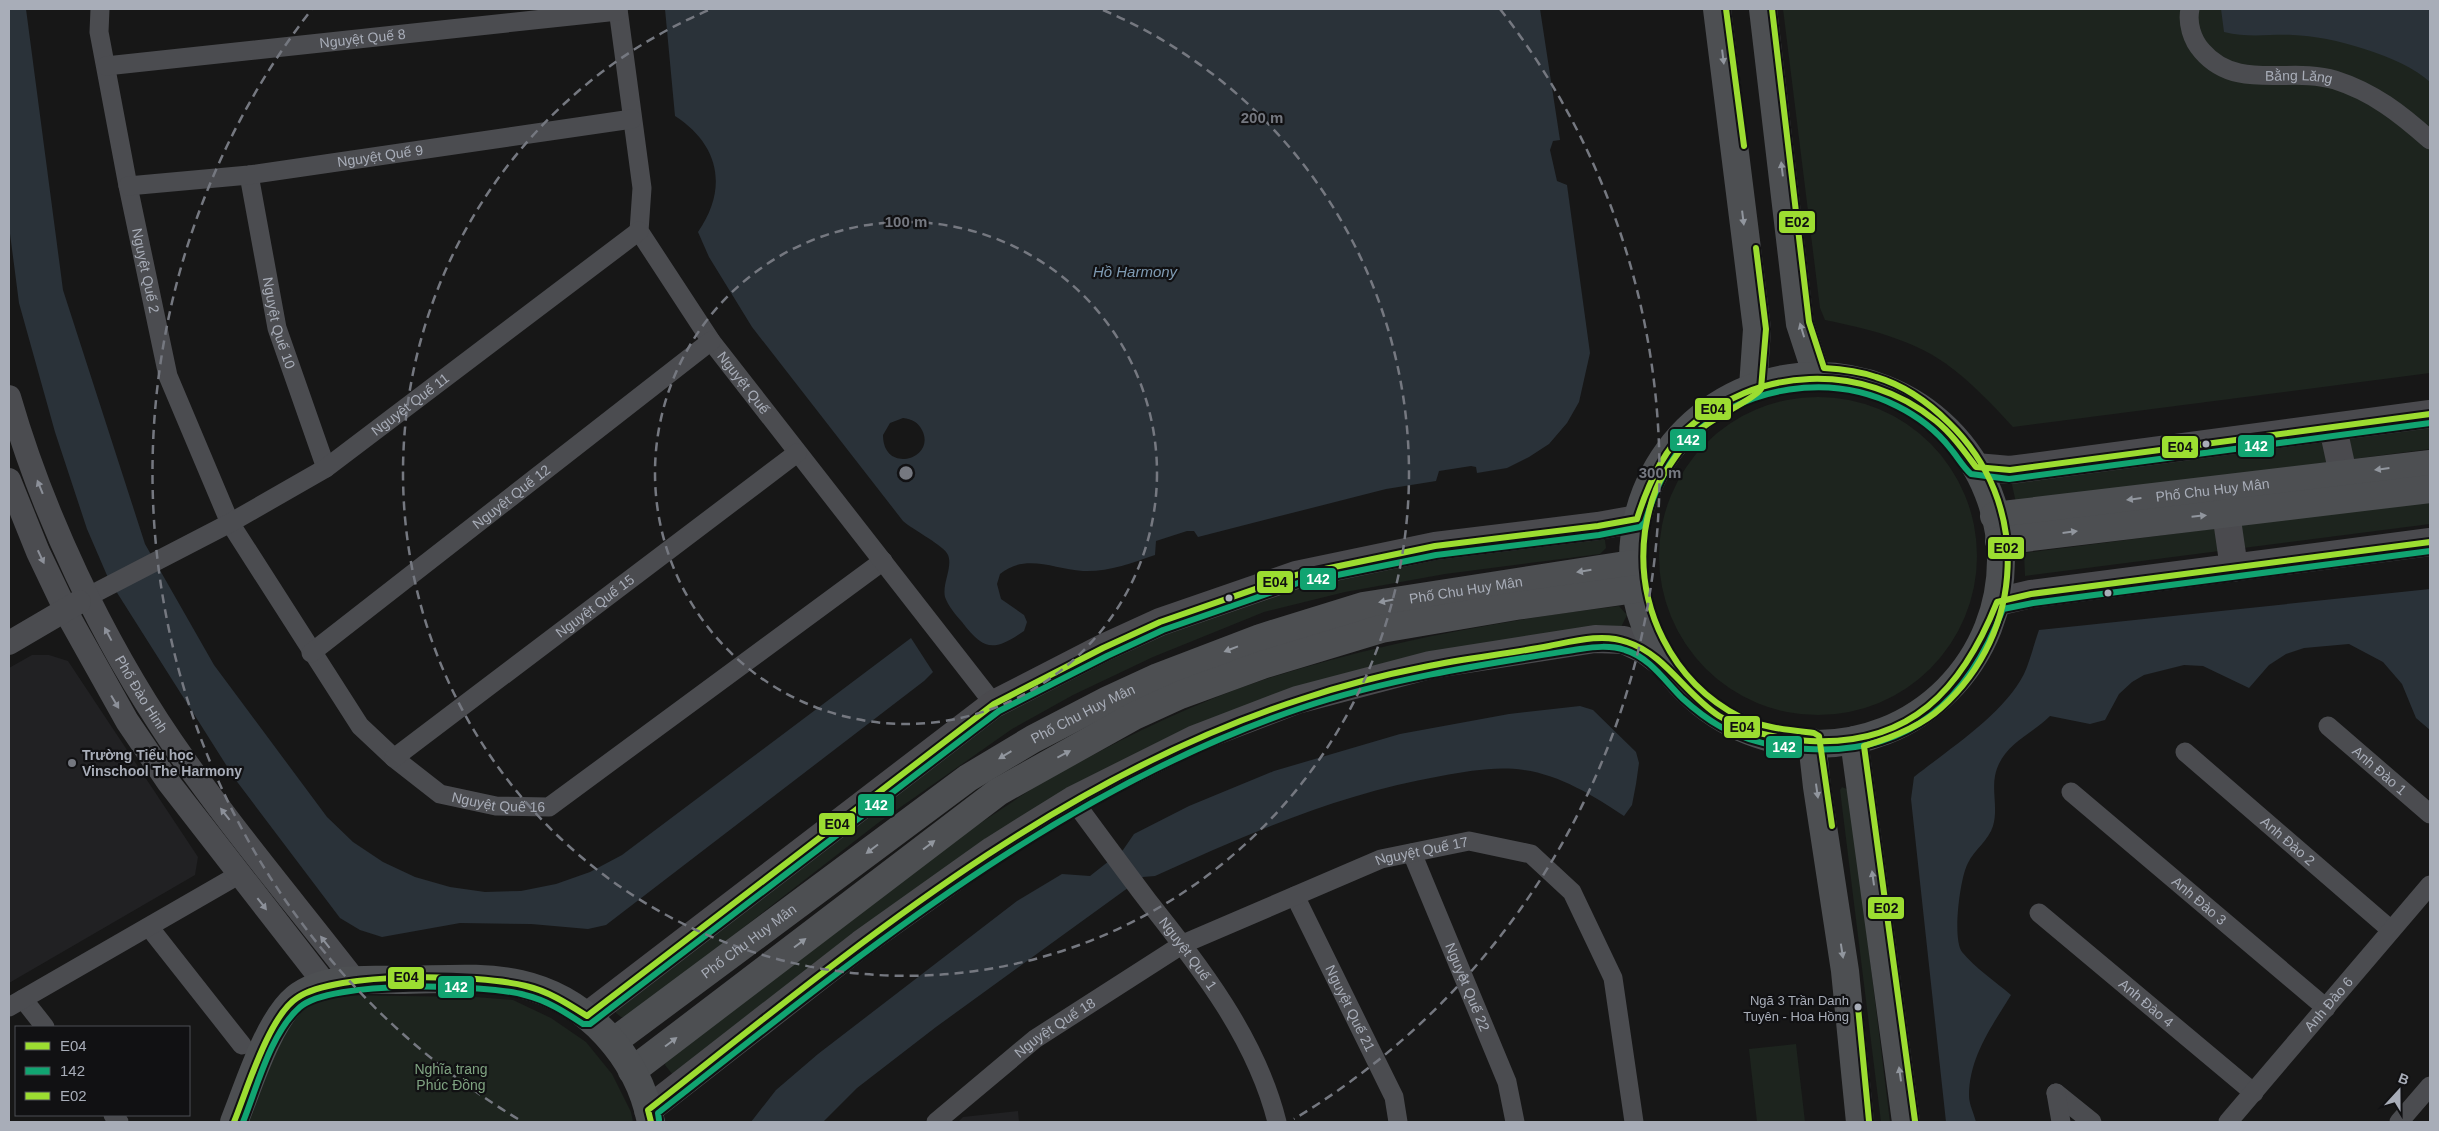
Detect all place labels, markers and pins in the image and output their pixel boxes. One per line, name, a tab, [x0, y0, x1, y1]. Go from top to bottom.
unlabelled marker	[2201, 439, 2211, 449]
centre of rings	[897, 464, 915, 482]
unlabelled marker	[2103, 588, 2113, 598]
unlabelled marker	[1224, 593, 1234, 603]
place label: Trường Tiểu học Vinschool The Harmony	[82, 747, 242, 779]
marker: Trường Tiểu học Vinschool The Harmony	[66, 757, 78, 769]
place label: Ngã 3 Trần Danh Tuyên - Hoa Hồng	[1743, 993, 1849, 1024]
marker: Ngã 3 Trần Danh Tuyên - Hoa Hồng	[1853, 1002, 1863, 1012]

